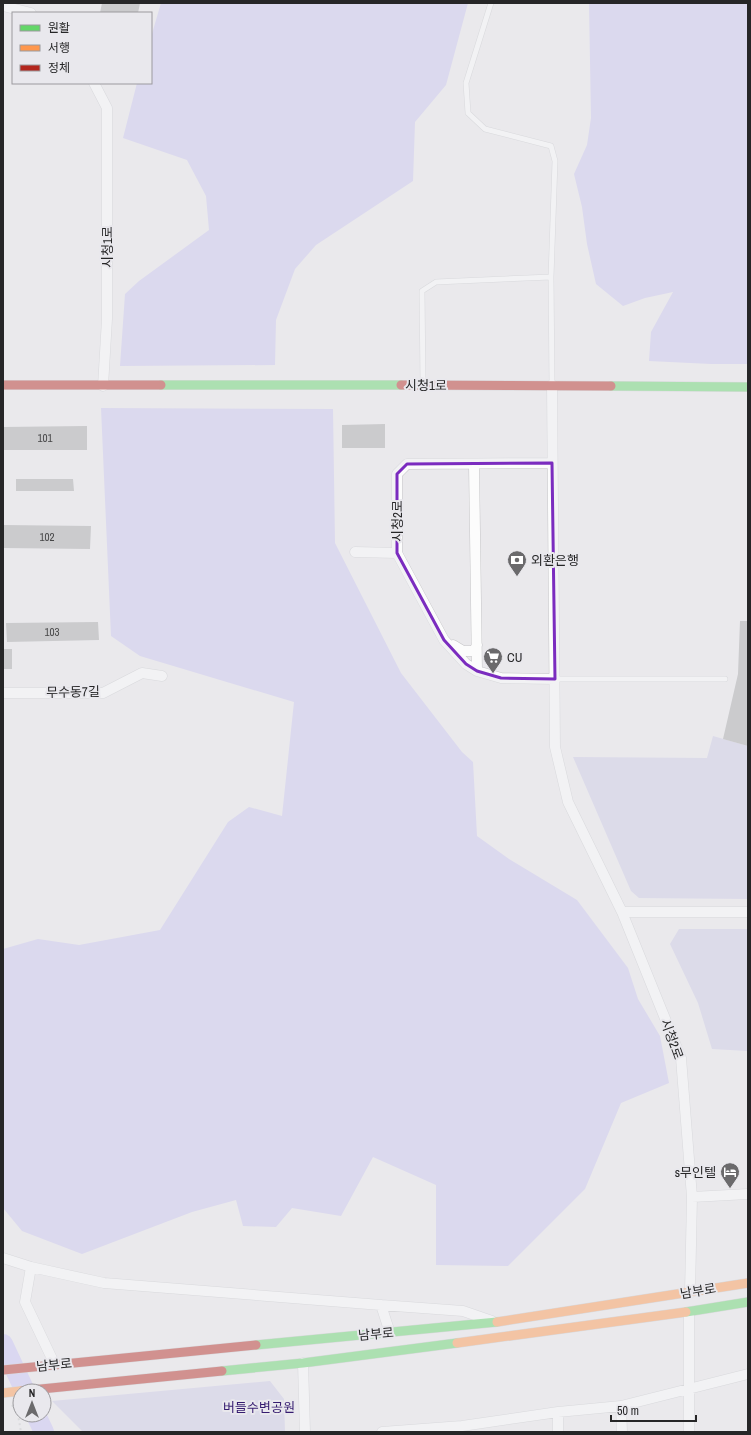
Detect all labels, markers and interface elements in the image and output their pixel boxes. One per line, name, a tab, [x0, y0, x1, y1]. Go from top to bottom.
legend	[12, 12, 152, 84]
text: 원활	[48, 20, 70, 36]
text: 서행	[48, 40, 70, 56]
text: 정체	[48, 60, 70, 76]
street label: 시청1로	[99, 226, 116, 268]
street label: 시청1로	[405, 377, 447, 394]
house number: 101	[37, 431, 53, 445]
street label: 시청2로	[389, 500, 406, 542]
house number: 102	[39, 530, 55, 544]
bank icon: 외환은행	[506, 549, 528, 577]
place label: 외환은행	[531, 552, 579, 569]
house number: 103	[44, 625, 60, 639]
supermarket icon: CU	[482, 646, 504, 674]
place label: CU	[507, 649, 522, 666]
street label: 무수동7길	[46, 683, 100, 701]
street label: 시청2로	[657, 1016, 687, 1062]
hotel icon: s무인텔	[719, 1161, 741, 1189]
place label: s무인텔	[675, 1164, 716, 1181]
street label: 남부로	[679, 1280, 717, 1302]
street label: 남부로	[357, 1324, 395, 1344]
street label: 남부로	[35, 1355, 73, 1375]
north arrow	[12, 1383, 52, 1423]
text: N	[29, 1386, 35, 1400]
scale bar	[611, 1397, 696, 1423]
park label: 버들수변공원	[223, 1399, 295, 1416]
text: 50 m	[617, 1403, 639, 1419]

